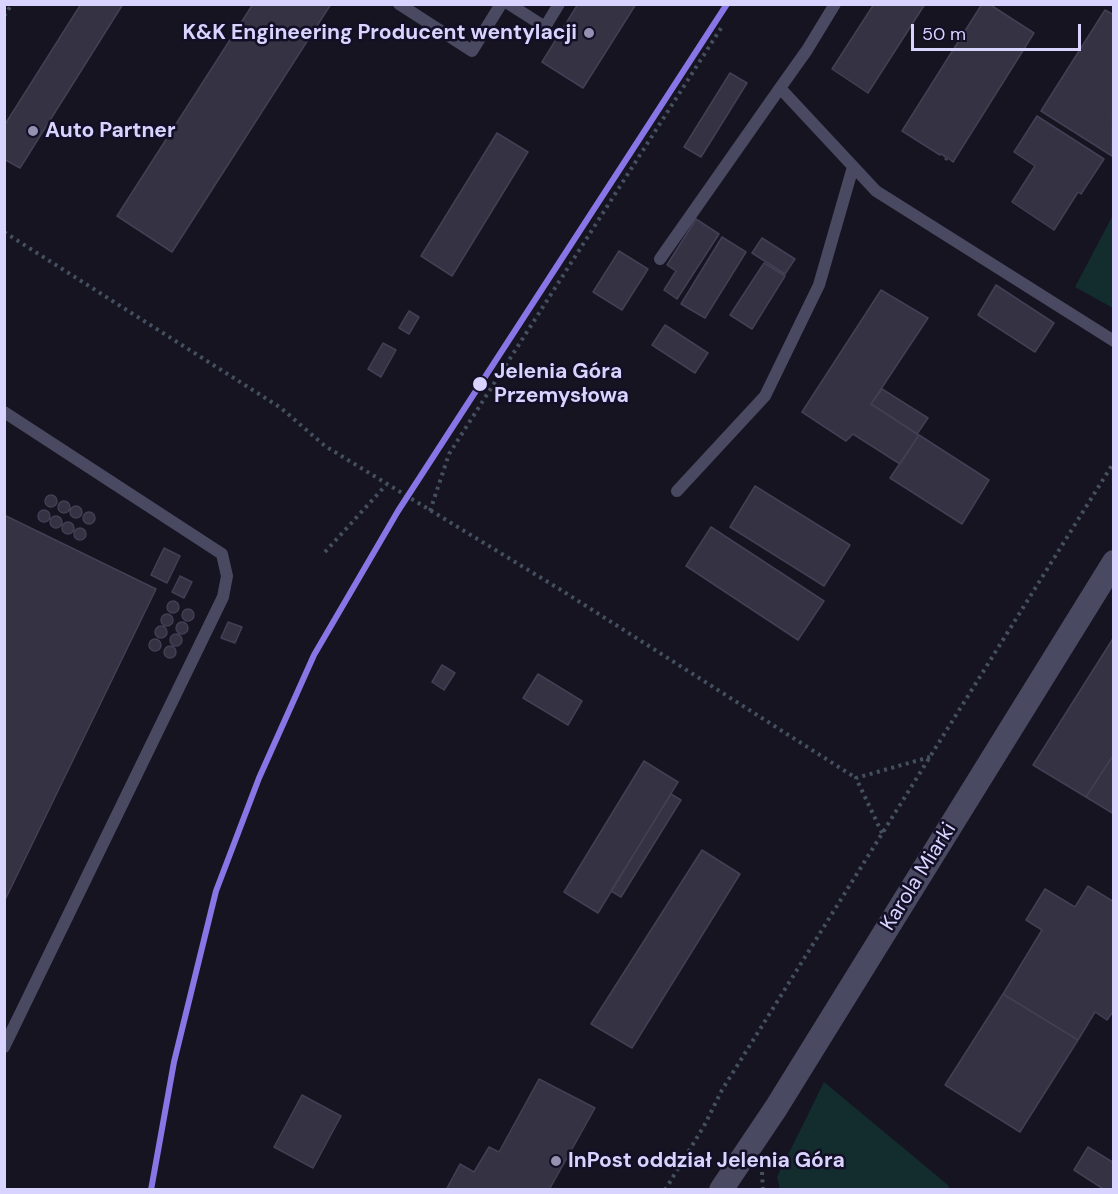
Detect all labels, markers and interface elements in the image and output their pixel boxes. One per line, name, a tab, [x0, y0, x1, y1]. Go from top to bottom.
scale bar	[914, 12, 1084, 50]
place label: K&K Engineering Producent wentylacji	[182, 20, 577, 46]
text: 50 m	[922, 22, 966, 46]
marker: K&K Engineering Producent wentylacji	[582, 26, 596, 40]
place label: Auto Partner	[45, 118, 176, 144]
marker: Auto Partner	[26, 124, 40, 138]
place label: Jelenia Góra Przemysłowa	[494, 359, 629, 409]
marker: Jelenia Góra Przemysłowa	[471, 375, 489, 393]
street label: Karola Miarki	[876, 818, 962, 936]
place label: InPost oddział Jelenia Góra	[568, 1148, 845, 1174]
marker: InPost oddział Jelenia Góra	[549, 1154, 563, 1168]

